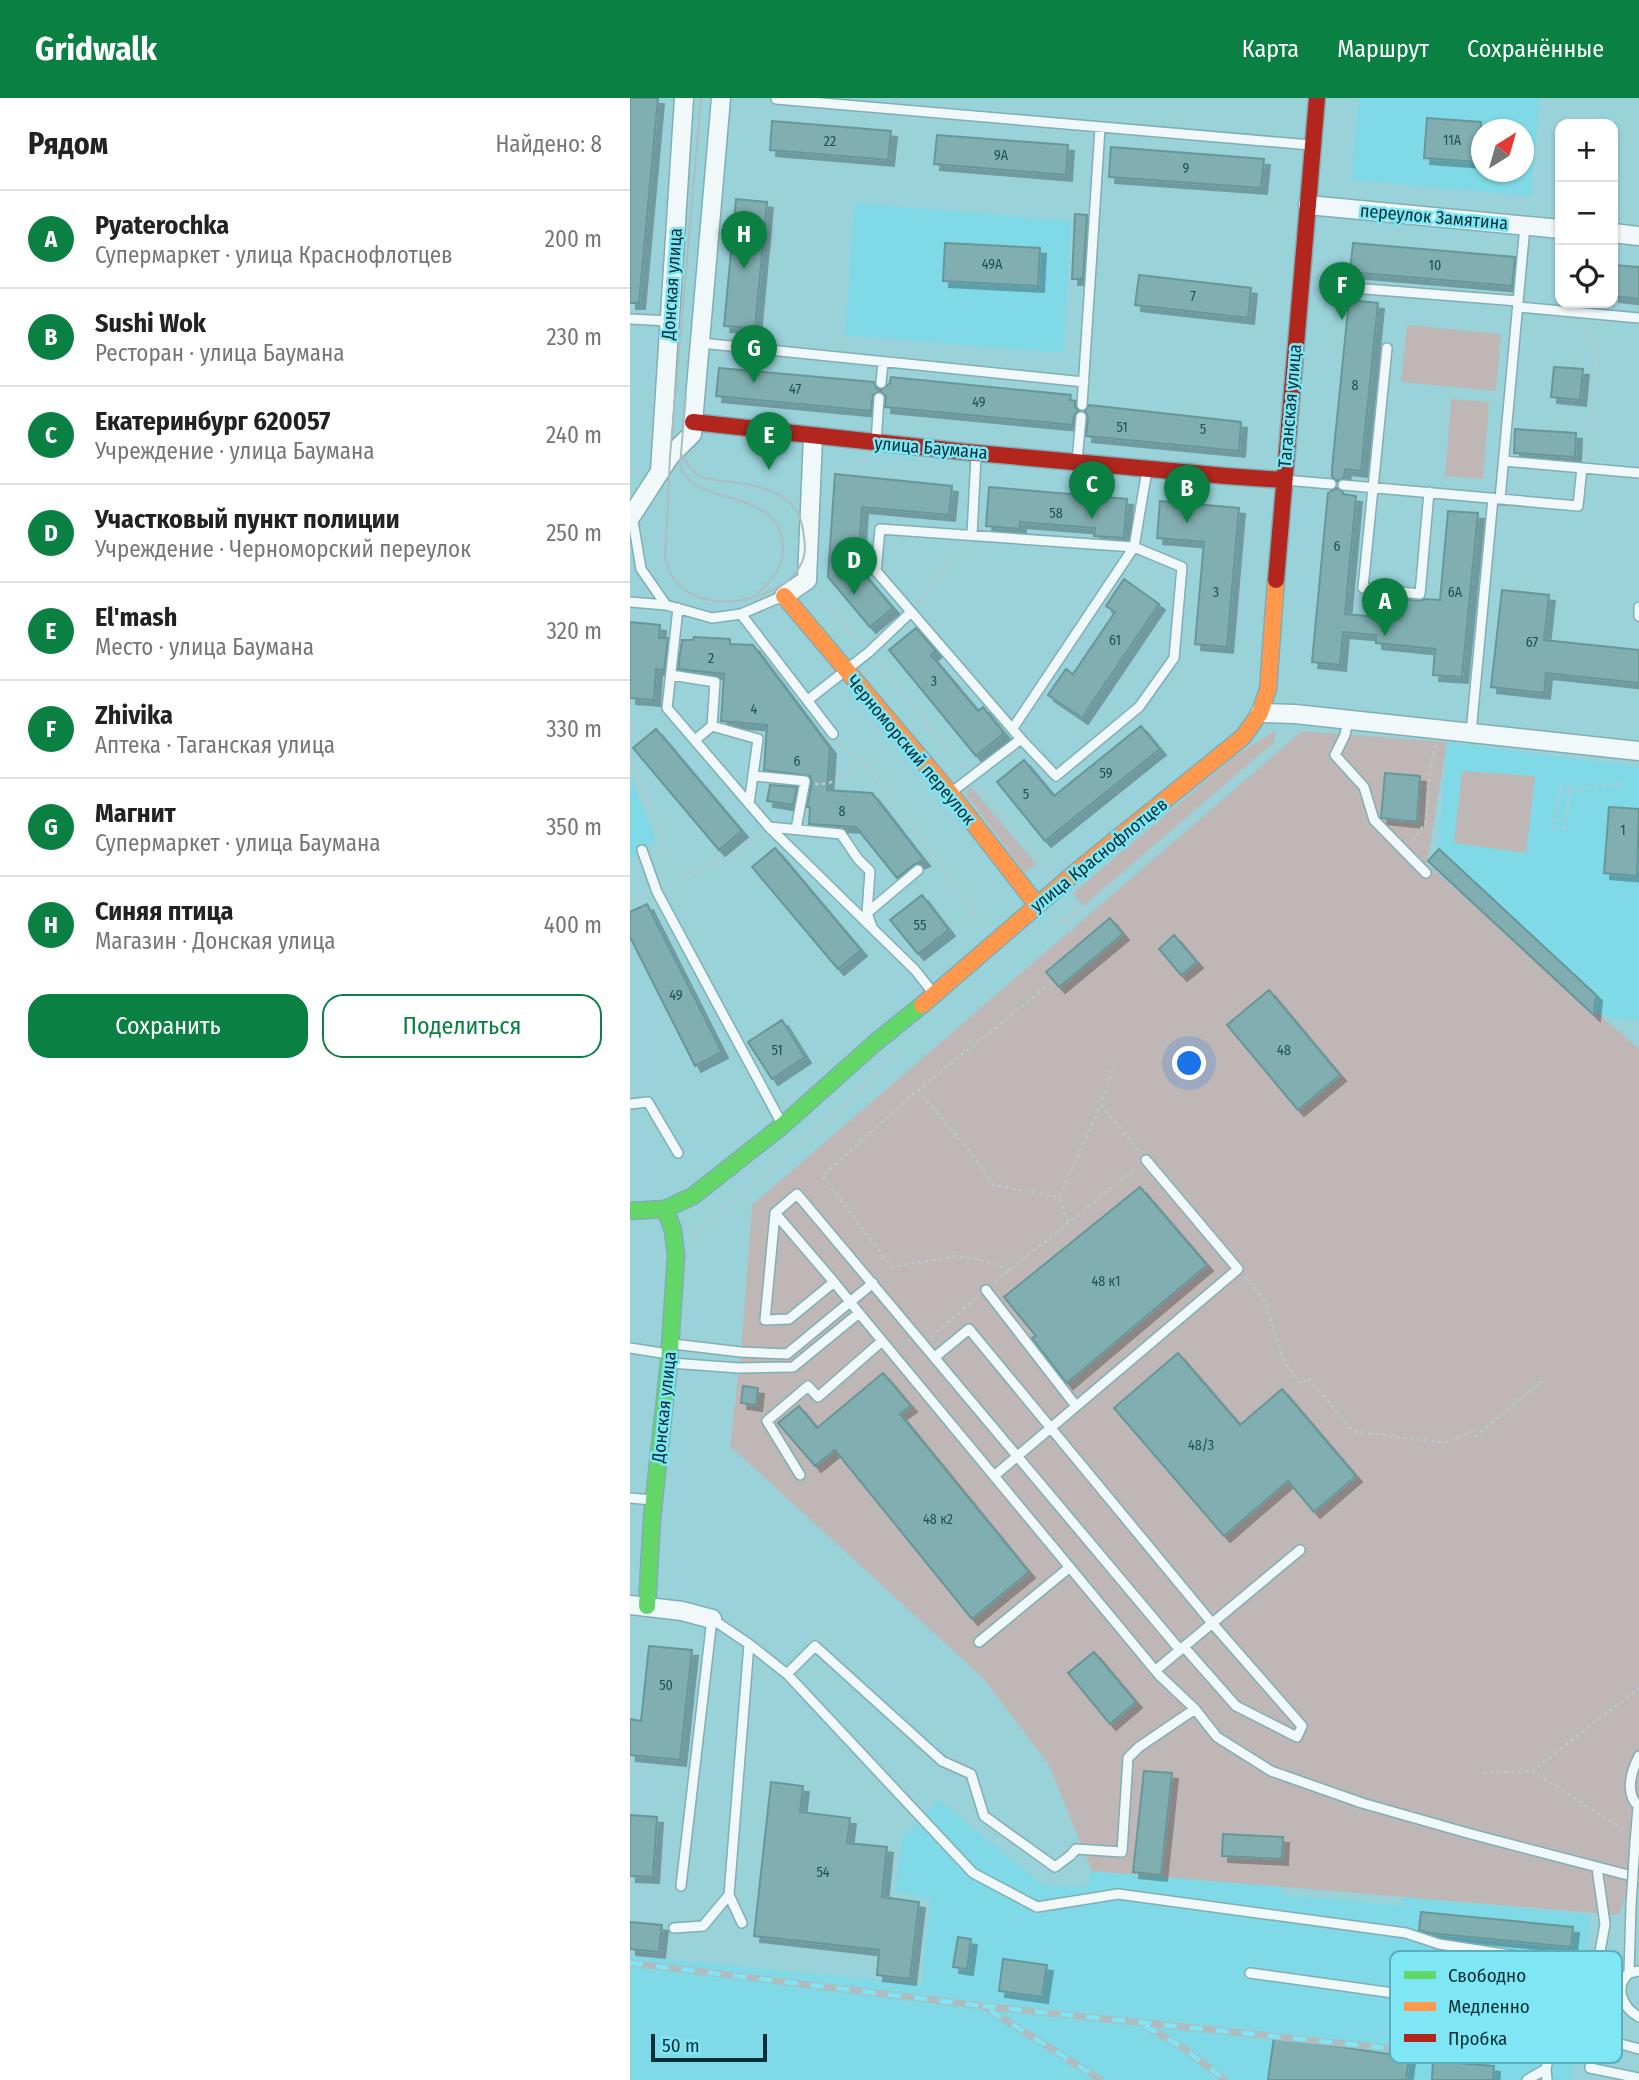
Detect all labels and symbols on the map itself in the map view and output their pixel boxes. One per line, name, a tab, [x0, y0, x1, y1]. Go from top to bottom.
north arrow	[1471, 119, 1534, 182]
house number: 11А	[1443, 132, 1462, 149]
house number: 22	[824, 133, 836, 150]
house number: 9А	[994, 147, 1009, 164]
house number: 9	[1183, 160, 1190, 177]
street label: переулок Замятина	[1359, 200, 1509, 234]
pin: H	[721, 211, 767, 269]
street label: Донская улица	[657, 227, 687, 342]
house number: 49А	[982, 256, 1003, 273]
house number: 10	[1429, 257, 1441, 274]
pin: F	[1319, 262, 1365, 320]
house number: 7	[1190, 288, 1196, 305]
pin: G	[731, 325, 777, 383]
street label: Таганская улица	[1274, 343, 1306, 469]
house number: 8	[1352, 377, 1359, 394]
house number: 47	[789, 381, 801, 398]
house number: 49	[972, 394, 986, 411]
pin: E	[746, 412, 792, 470]
house number: 51	[1116, 419, 1128, 436]
house number: 5	[1200, 421, 1206, 438]
street label: улица Баумана	[874, 432, 989, 464]
pin: C	[1069, 461, 1115, 519]
pin: B	[1164, 465, 1210, 523]
house number: 58	[1049, 505, 1063, 522]
pin: D	[831, 537, 877, 595]
house number: 6	[1334, 538, 1341, 555]
pin: A	[1362, 578, 1408, 636]
house number: 3	[1213, 584, 1219, 601]
house number: 6А	[1448, 584, 1463, 601]
house number: 61	[1109, 632, 1121, 649]
house number: 67	[1526, 634, 1538, 651]
house number: 2	[708, 650, 714, 667]
street label: Черноморский переулок	[842, 671, 980, 830]
house number: 3	[931, 673, 937, 690]
house number: 4	[751, 701, 758, 718]
house number: 6	[794, 753, 801, 770]
house number: 59	[1099, 765, 1113, 782]
house number: 5	[1023, 786, 1029, 803]
street label: улица Краснофлотцев	[1026, 793, 1172, 917]
house number: 8	[839, 803, 846, 820]
house number: 1	[1620, 822, 1626, 839]
house number: 55	[914, 917, 926, 934]
house number: 49	[669, 987, 683, 1004]
house number: 51	[771, 1042, 783, 1059]
house number: 48	[1277, 1042, 1291, 1059]
your location	[1172, 1046, 1206, 1080]
house number: 48 к1	[1092, 1273, 1120, 1290]
street label: Донская улица	[647, 1350, 681, 1465]
house number: 48/3	[1188, 1437, 1214, 1454]
house number: 48 к2	[923, 1511, 953, 1528]
house number: 50	[659, 1677, 673, 1694]
house number: 54	[816, 1864, 830, 1881]
legend	[1390, 1951, 1622, 2063]
text: Свободно	[1448, 1964, 1526, 1987]
text: Медленно	[1448, 1995, 1530, 2018]
text: Пробка	[1448, 2027, 1507, 2050]
scale bar	[651, 2031, 766, 2063]

